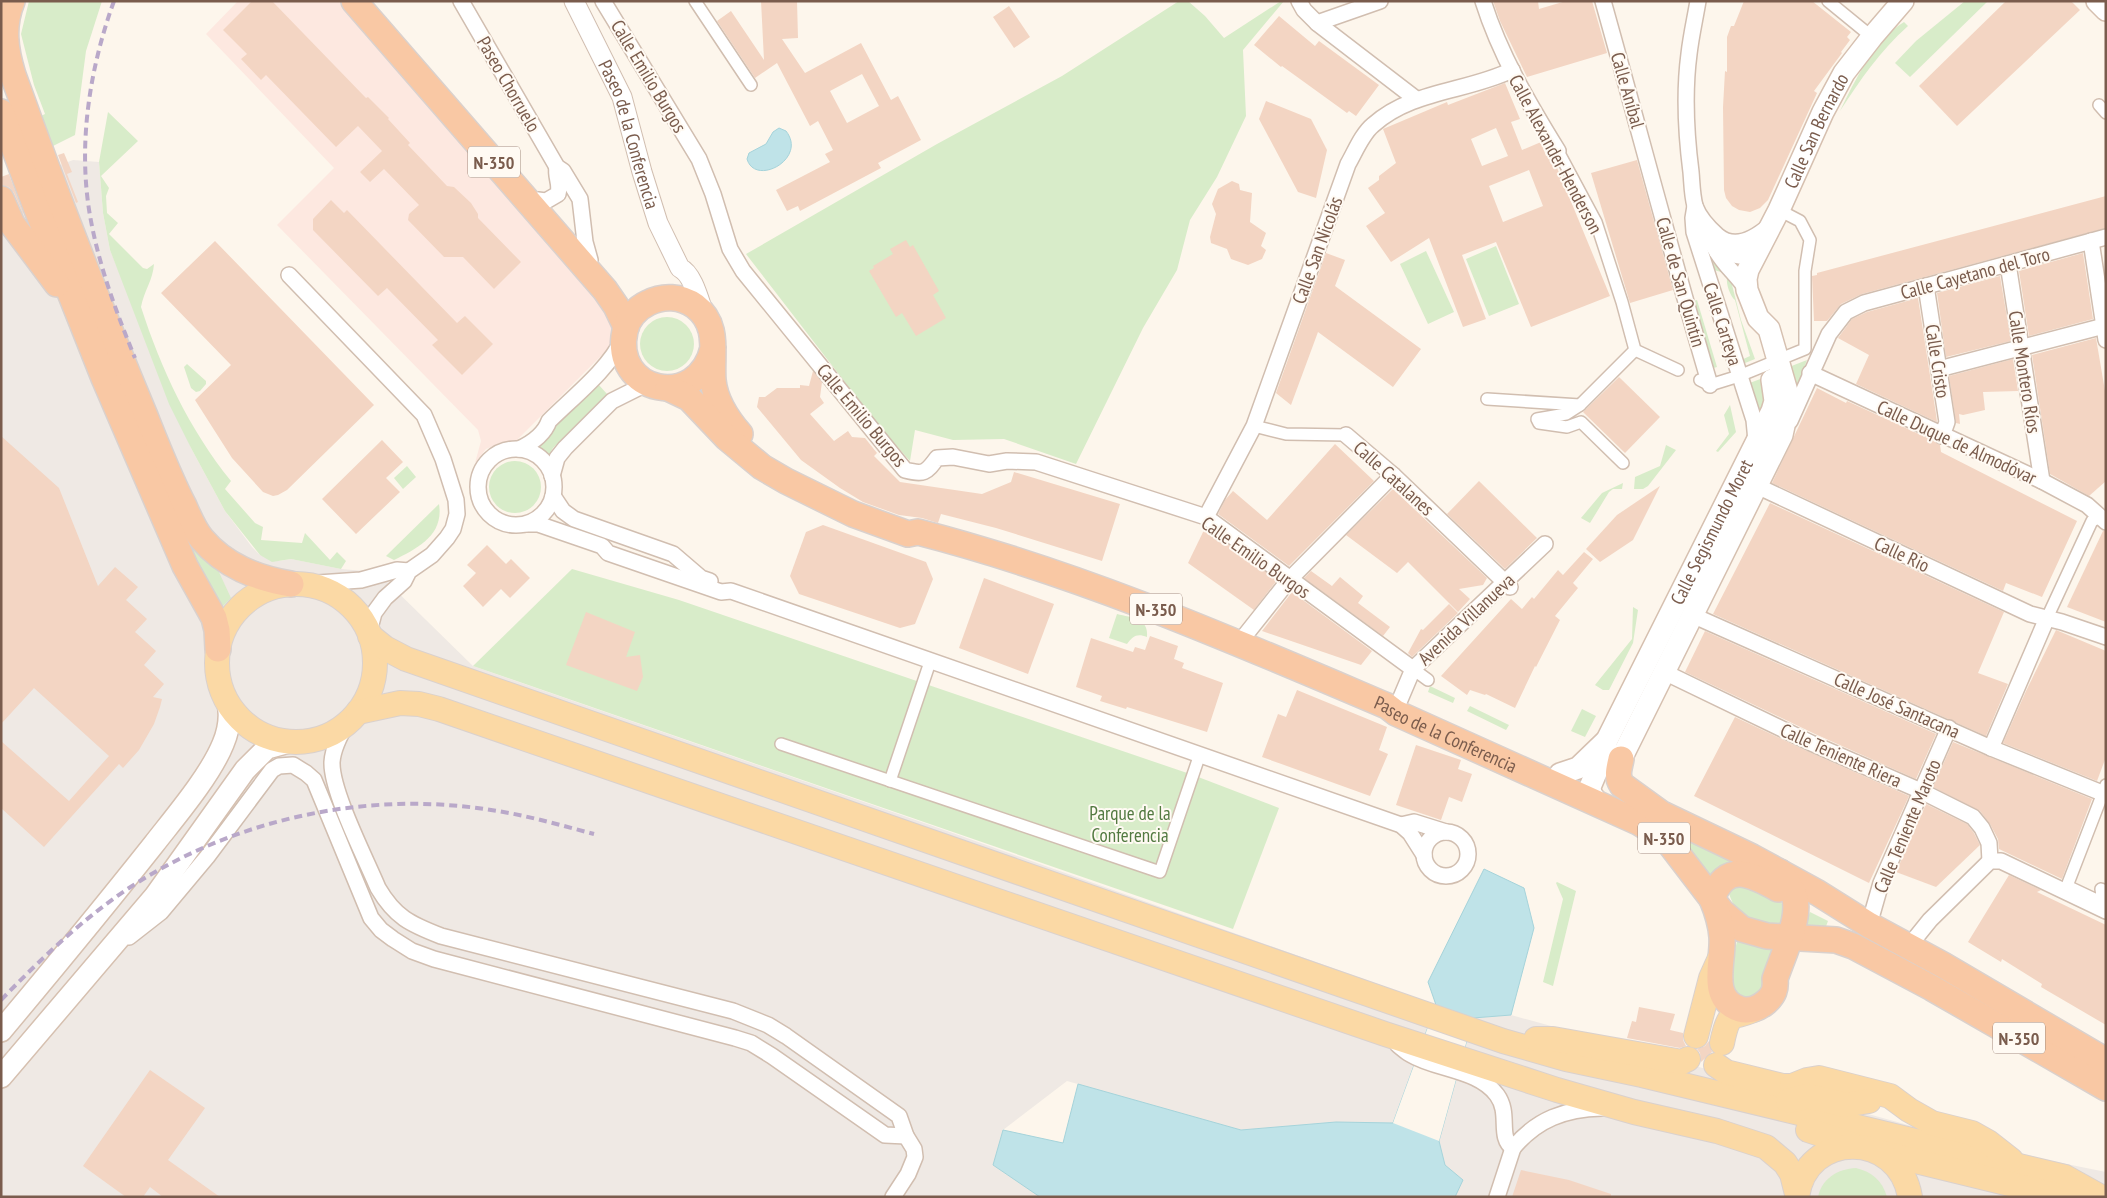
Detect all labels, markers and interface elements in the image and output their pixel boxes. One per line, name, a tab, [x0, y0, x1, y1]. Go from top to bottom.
street label: Calle Emilio Burgos	[606, 15, 692, 137]
street label: Paseo Chorruelo	[472, 32, 546, 136]
street label: Calle Aníbal	[1606, 49, 1650, 131]
street label: Paseo de la Conferencia	[593, 56, 665, 212]
street label: Calle San Bernardo	[1778, 69, 1854, 192]
street label: Calle Alexander Henderson	[1504, 70, 1608, 238]
road number: N-350	[468, 146, 520, 178]
street label: Calle San Nicolás	[1287, 193, 1347, 307]
street label: Calle de San Quintín	[1651, 214, 1711, 350]
street label: Calle Cayetano del Toro	[1898, 242, 2052, 304]
street label: Calle Carteya	[1698, 279, 1748, 369]
street label: Calle Montero Ríos	[2003, 309, 2047, 435]
street label: Calle Cristo	[1920, 322, 1956, 400]
street label: Calle Emilio Burgos	[812, 358, 912, 472]
street label: Calle Duque de Almodóvar	[1873, 394, 2041, 490]
street label: Calle Catalanes	[1349, 436, 1439, 520]
street label: Calle Segismundo Moret	[1665, 455, 1758, 609]
street label: Calle Emilio Burgos	[1197, 511, 1315, 603]
street label: Calle Rio	[1871, 531, 1933, 577]
street label: Avenida Villanueva	[1412, 568, 1520, 670]
road number: N-350	[1130, 594, 1182, 624]
street label: Calle José Santacana	[1830, 667, 1964, 743]
street label: Paseo de la Conferencia	[1371, 690, 1521, 778]
street label: Calle Teniente Riera	[1777, 718, 1905, 792]
street label: Calle Teniente Maroto	[1868, 756, 1946, 896]
park label: Parque de la Conferencia	[1089, 801, 1171, 847]
road number: N-350	[1638, 822, 1690, 854]
road number: N-350	[1993, 1022, 2045, 1054]

